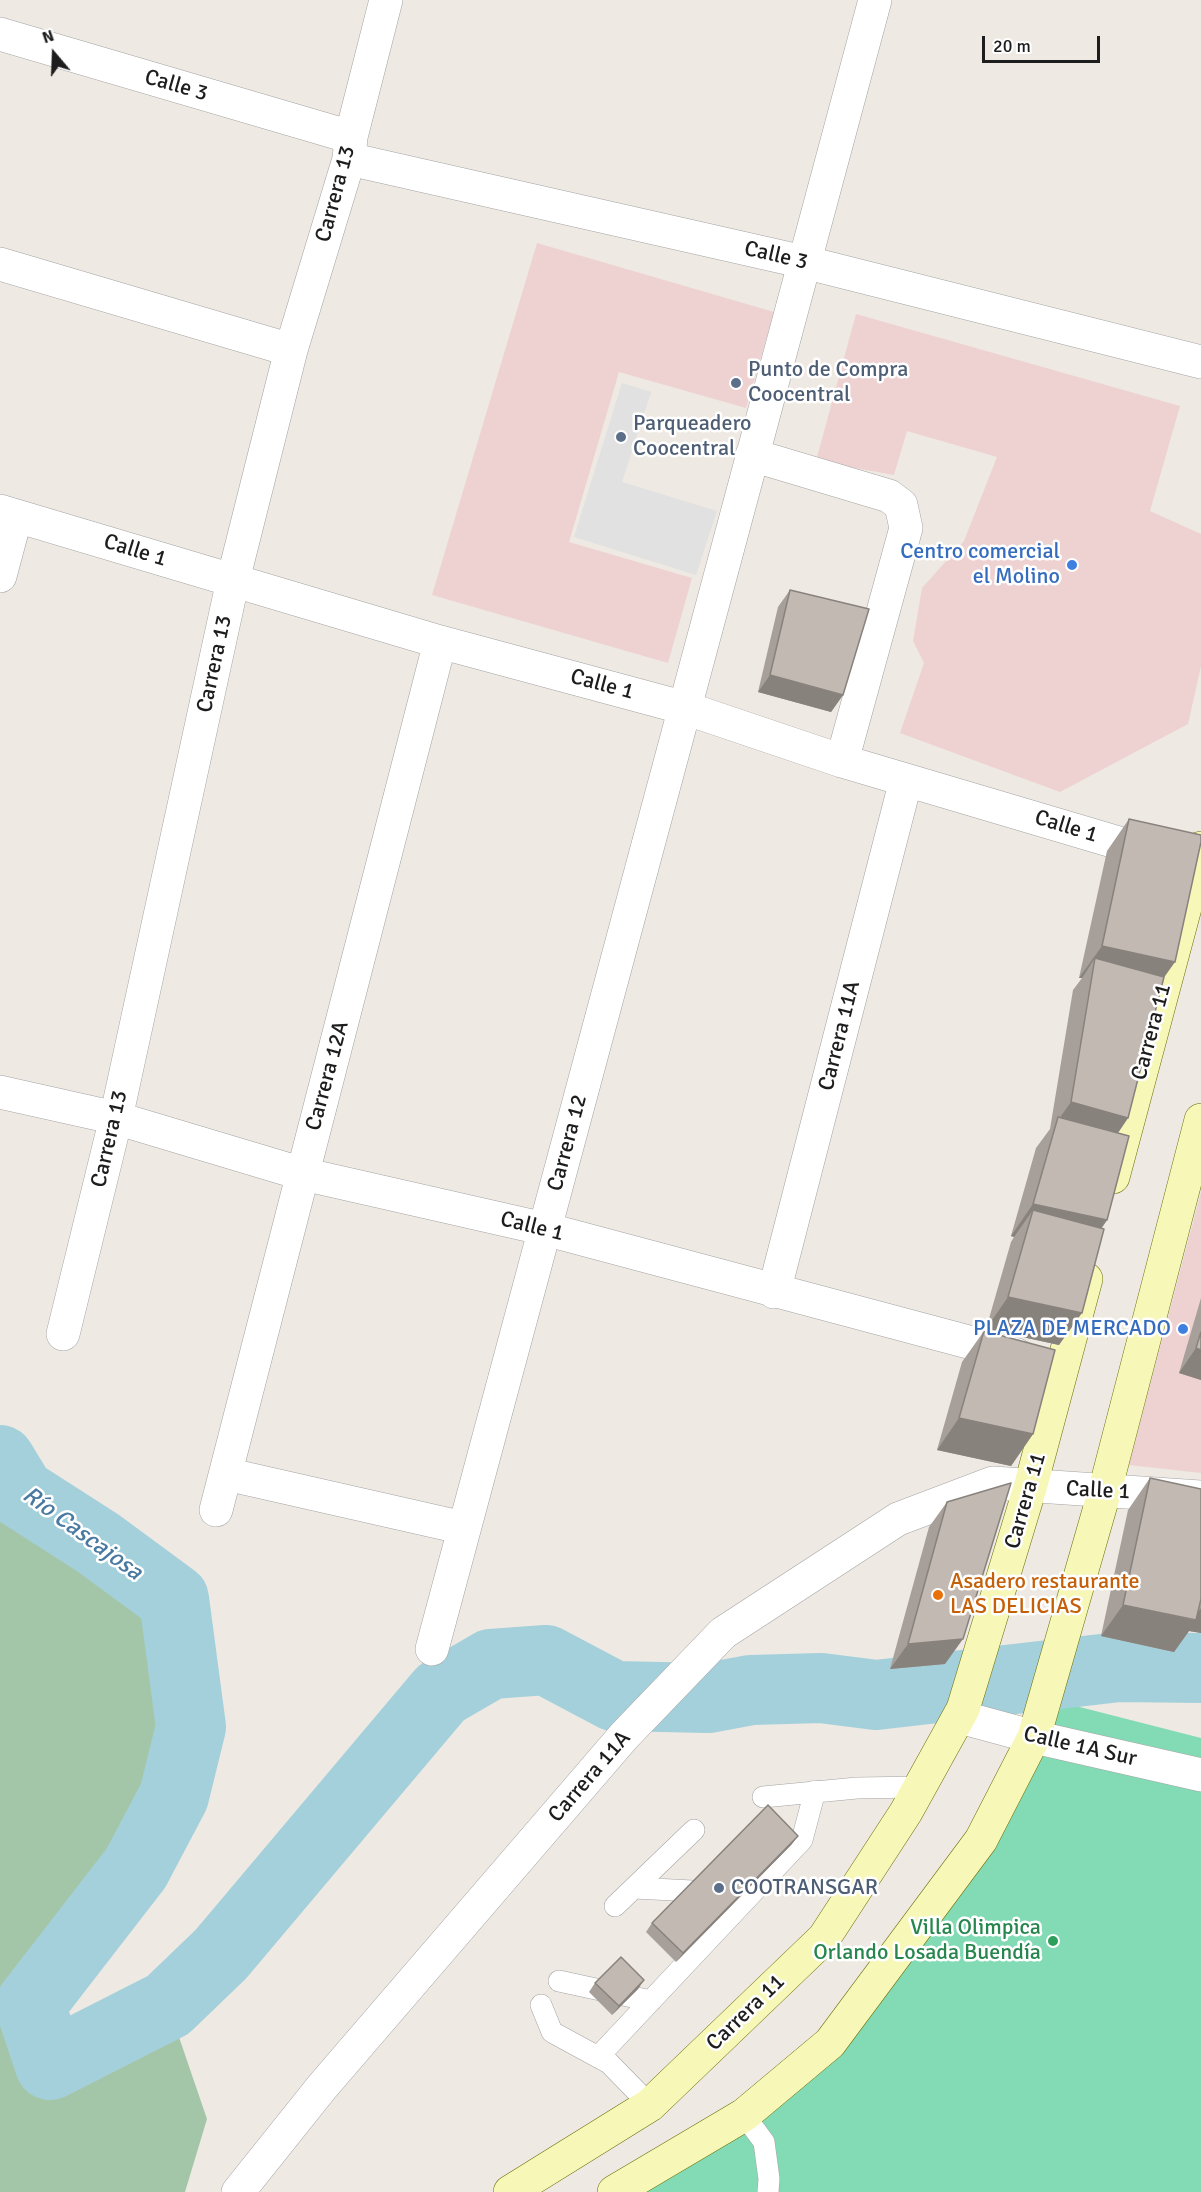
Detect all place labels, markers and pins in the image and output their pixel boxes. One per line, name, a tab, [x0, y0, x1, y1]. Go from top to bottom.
place label: Punto de Compra Coocentral	[748, 357, 908, 408]
marker: Punto de Compra Coocentral	[729, 376, 743, 390]
place label: Parqueadero Coocentral	[633, 411, 752, 463]
marker: Parqueadero Coocentral	[614, 430, 628, 444]
place label: Centro comercial el Molino	[900, 539, 1060, 590]
marker: Centro comercial el Molino	[1065, 558, 1079, 572]
place label: PLAZA DE MERCADO	[973, 1316, 1171, 1342]
marker: PLAZA DE MERCADO	[1176, 1322, 1190, 1336]
place label: Asadero restaurante LAS DELICIAS	[950, 1569, 1140, 1621]
marker: Asadero restaurante LAS DELICIAS	[931, 1588, 945, 1602]
place label: COOTRANSGAR	[731, 1875, 878, 1901]
marker: COOTRANSGAR	[712, 1881, 726, 1895]
place label: Villa Olimpica Orlando Losada Buendía	[813, 1915, 1041, 1966]
marker: Villa Olimpica Orlando Losada Buendía	[1046, 1934, 1060, 1948]

